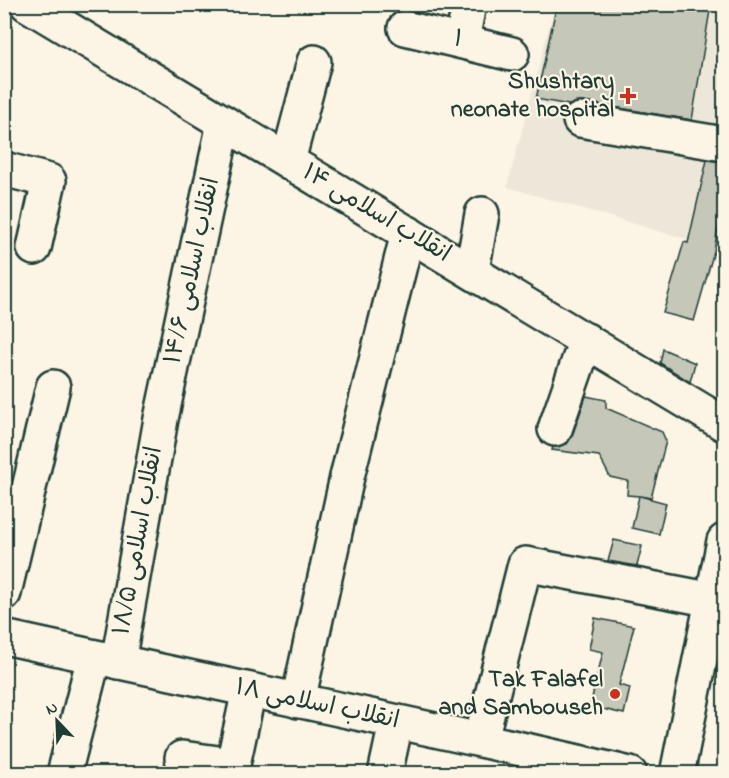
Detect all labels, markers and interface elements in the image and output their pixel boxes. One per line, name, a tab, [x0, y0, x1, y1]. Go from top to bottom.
street label: ۱	[450, 22, 466, 58]
place label: Shushtary neonate hospital	[451, 65, 614, 128]
marker: Shushtary neonate hospital	[619, 87, 637, 105]
street label: ۱۴ انقلاب اسلامی	[295, 156, 457, 272]
street label: ۱۴/۶ انقلاب اسلامی	[156, 174, 230, 368]
street label: ۱۸/۵ انقلاب اسلامی	[105, 444, 173, 638]
place label: Tak Falafel and Sambouseh	[439, 663, 603, 726]
street label: ۱۸ انقلاب اسلامی	[232, 671, 402, 739]
marker: Tak Falafel and Sambouseh	[608, 687, 622, 701]
north arrow	[27, 691, 87, 751]
text: N	[42, 696, 62, 722]

